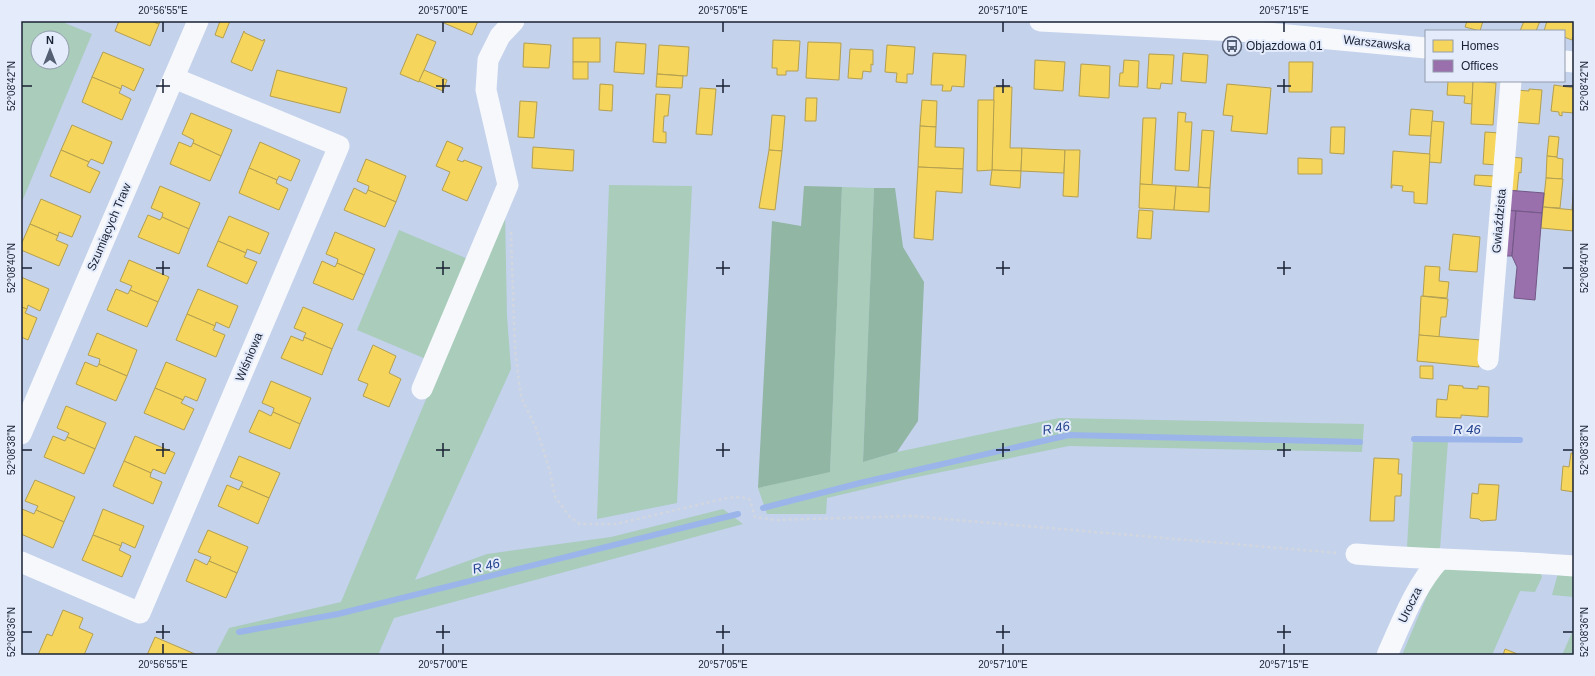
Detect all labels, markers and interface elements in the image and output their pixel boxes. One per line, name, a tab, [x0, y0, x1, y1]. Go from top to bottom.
text: 20°56'55"E	[138, 5, 188, 16]
text: 20°57'00"E	[418, 5, 468, 16]
text: 20°57'05"E	[698, 5, 748, 16]
text: 20°57'10"E	[978, 5, 1028, 16]
text: 20°57'15"E	[1259, 5, 1309, 16]
north arrow	[30, 30, 70, 70]
legend	[1425, 30, 1565, 82]
street label: Warszawska	[1343, 33, 1412, 54]
text: N	[46, 34, 54, 46]
bus stop icon: Objazdowa 01	[1221, 35, 1243, 57]
place label: Objazdowa 01	[1246, 39, 1323, 53]
text: Homes	[1461, 39, 1499, 53]
text: Offices	[1461, 59, 1498, 73]
text: 52°08'42"N	[6, 61, 17, 111]
text: 52°08'42"N	[1579, 61, 1590, 111]
street label: Szumiących Traw	[84, 181, 134, 273]
street label: Gwiaździsta	[1489, 188, 1509, 254]
text: 52°08'40"N	[6, 243, 17, 293]
text: 52°08'40"N	[1579, 243, 1590, 293]
street label: Wiśniowa	[233, 330, 266, 383]
water label: R 46	[1041, 418, 1072, 438]
water label: R 46	[1453, 422, 1481, 437]
text: 52°08'38"N	[6, 425, 17, 475]
text: 52°08'38"N	[1579, 425, 1590, 475]
water label: R 46	[471, 555, 502, 577]
street label: Urocza	[1395, 585, 1425, 625]
text: 52°08'36"N	[6, 607, 17, 657]
text: 52°08'36"N	[1579, 607, 1590, 657]
text: 20°56'55"E	[138, 659, 188, 670]
text: 20°57'00"E	[418, 659, 468, 670]
text: 20°57'05"E	[698, 659, 748, 670]
text: 20°57'10"E	[978, 659, 1028, 670]
text: 20°57'15"E	[1259, 659, 1309, 670]

